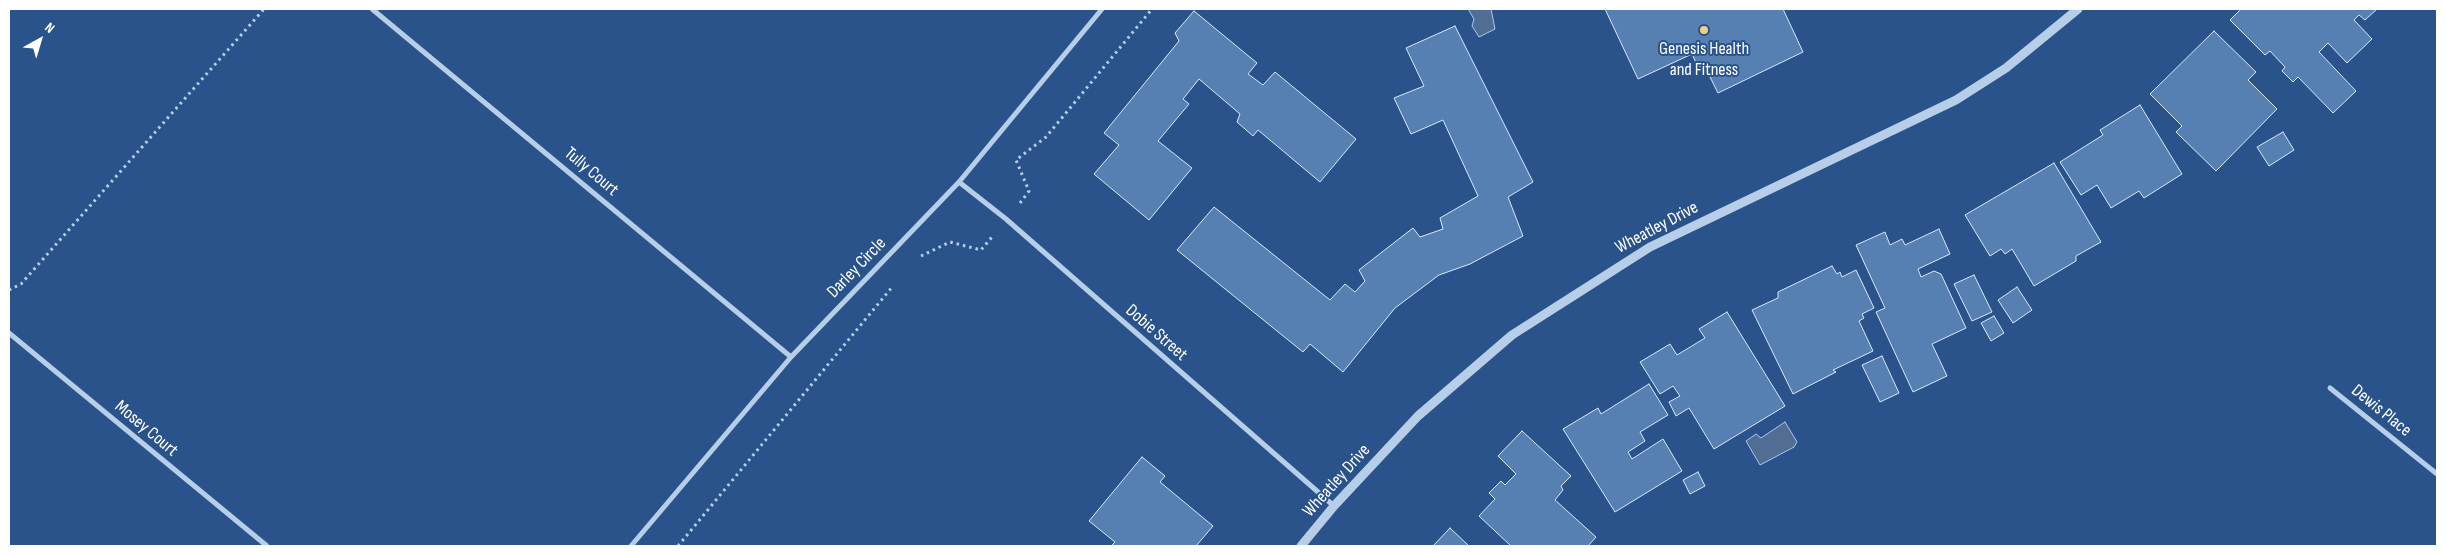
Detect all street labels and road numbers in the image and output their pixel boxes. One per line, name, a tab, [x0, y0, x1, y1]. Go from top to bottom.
street label: Tully Court	[559, 143, 623, 201]
street label: Wheatley Drive	[1612, 197, 1702, 259]
street label: Darley Circle	[823, 233, 891, 303]
street label: Dobie Street	[1121, 300, 1191, 366]
street label: Dewis Place	[2347, 380, 2415, 442]
street label: Mosey Court	[110, 396, 182, 462]
street label: Wheatley Drive	[1299, 440, 1375, 522]

